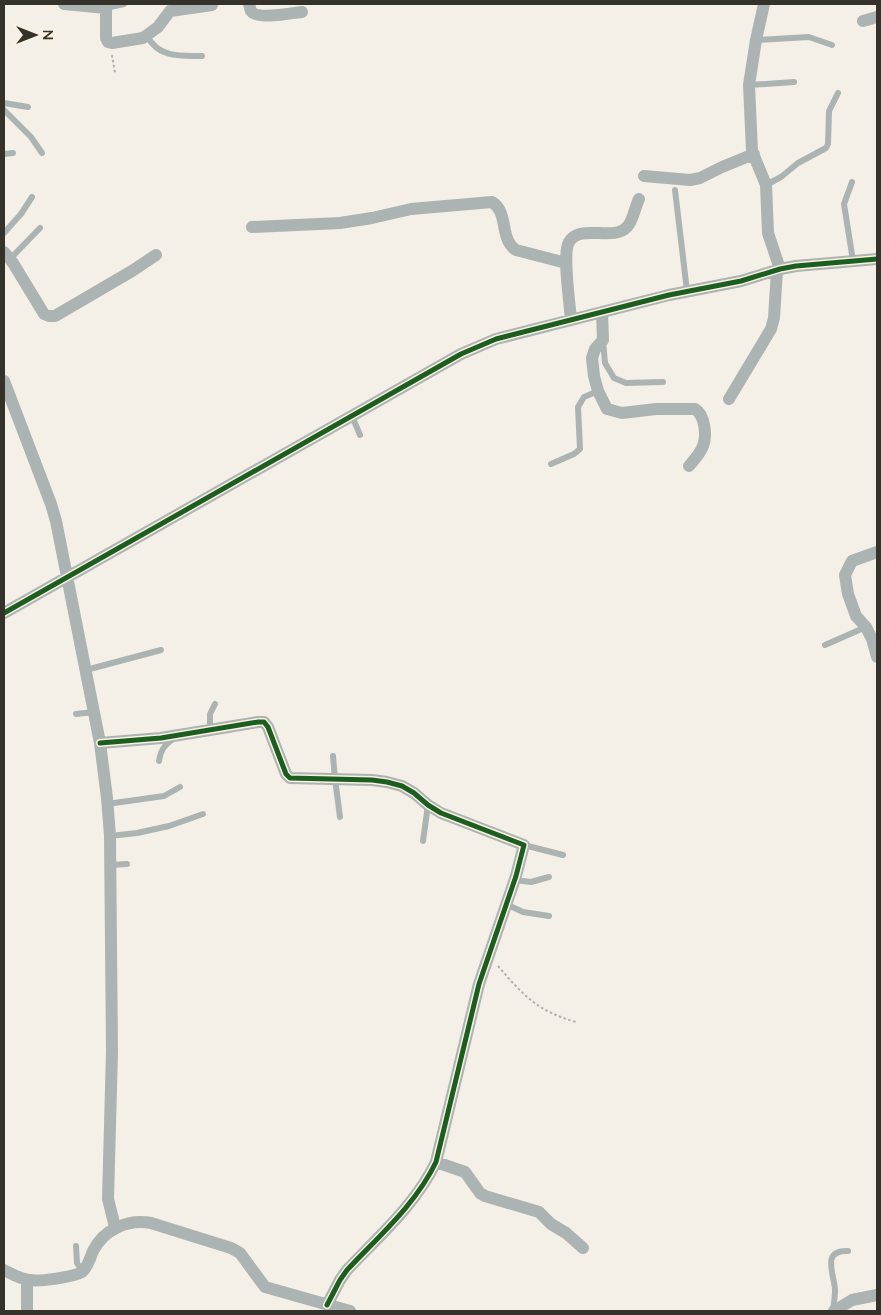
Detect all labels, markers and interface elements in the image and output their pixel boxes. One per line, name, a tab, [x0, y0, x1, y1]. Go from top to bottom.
north arrow	[10, 10, 60, 60]
text: N	[40, 30, 57, 40]

